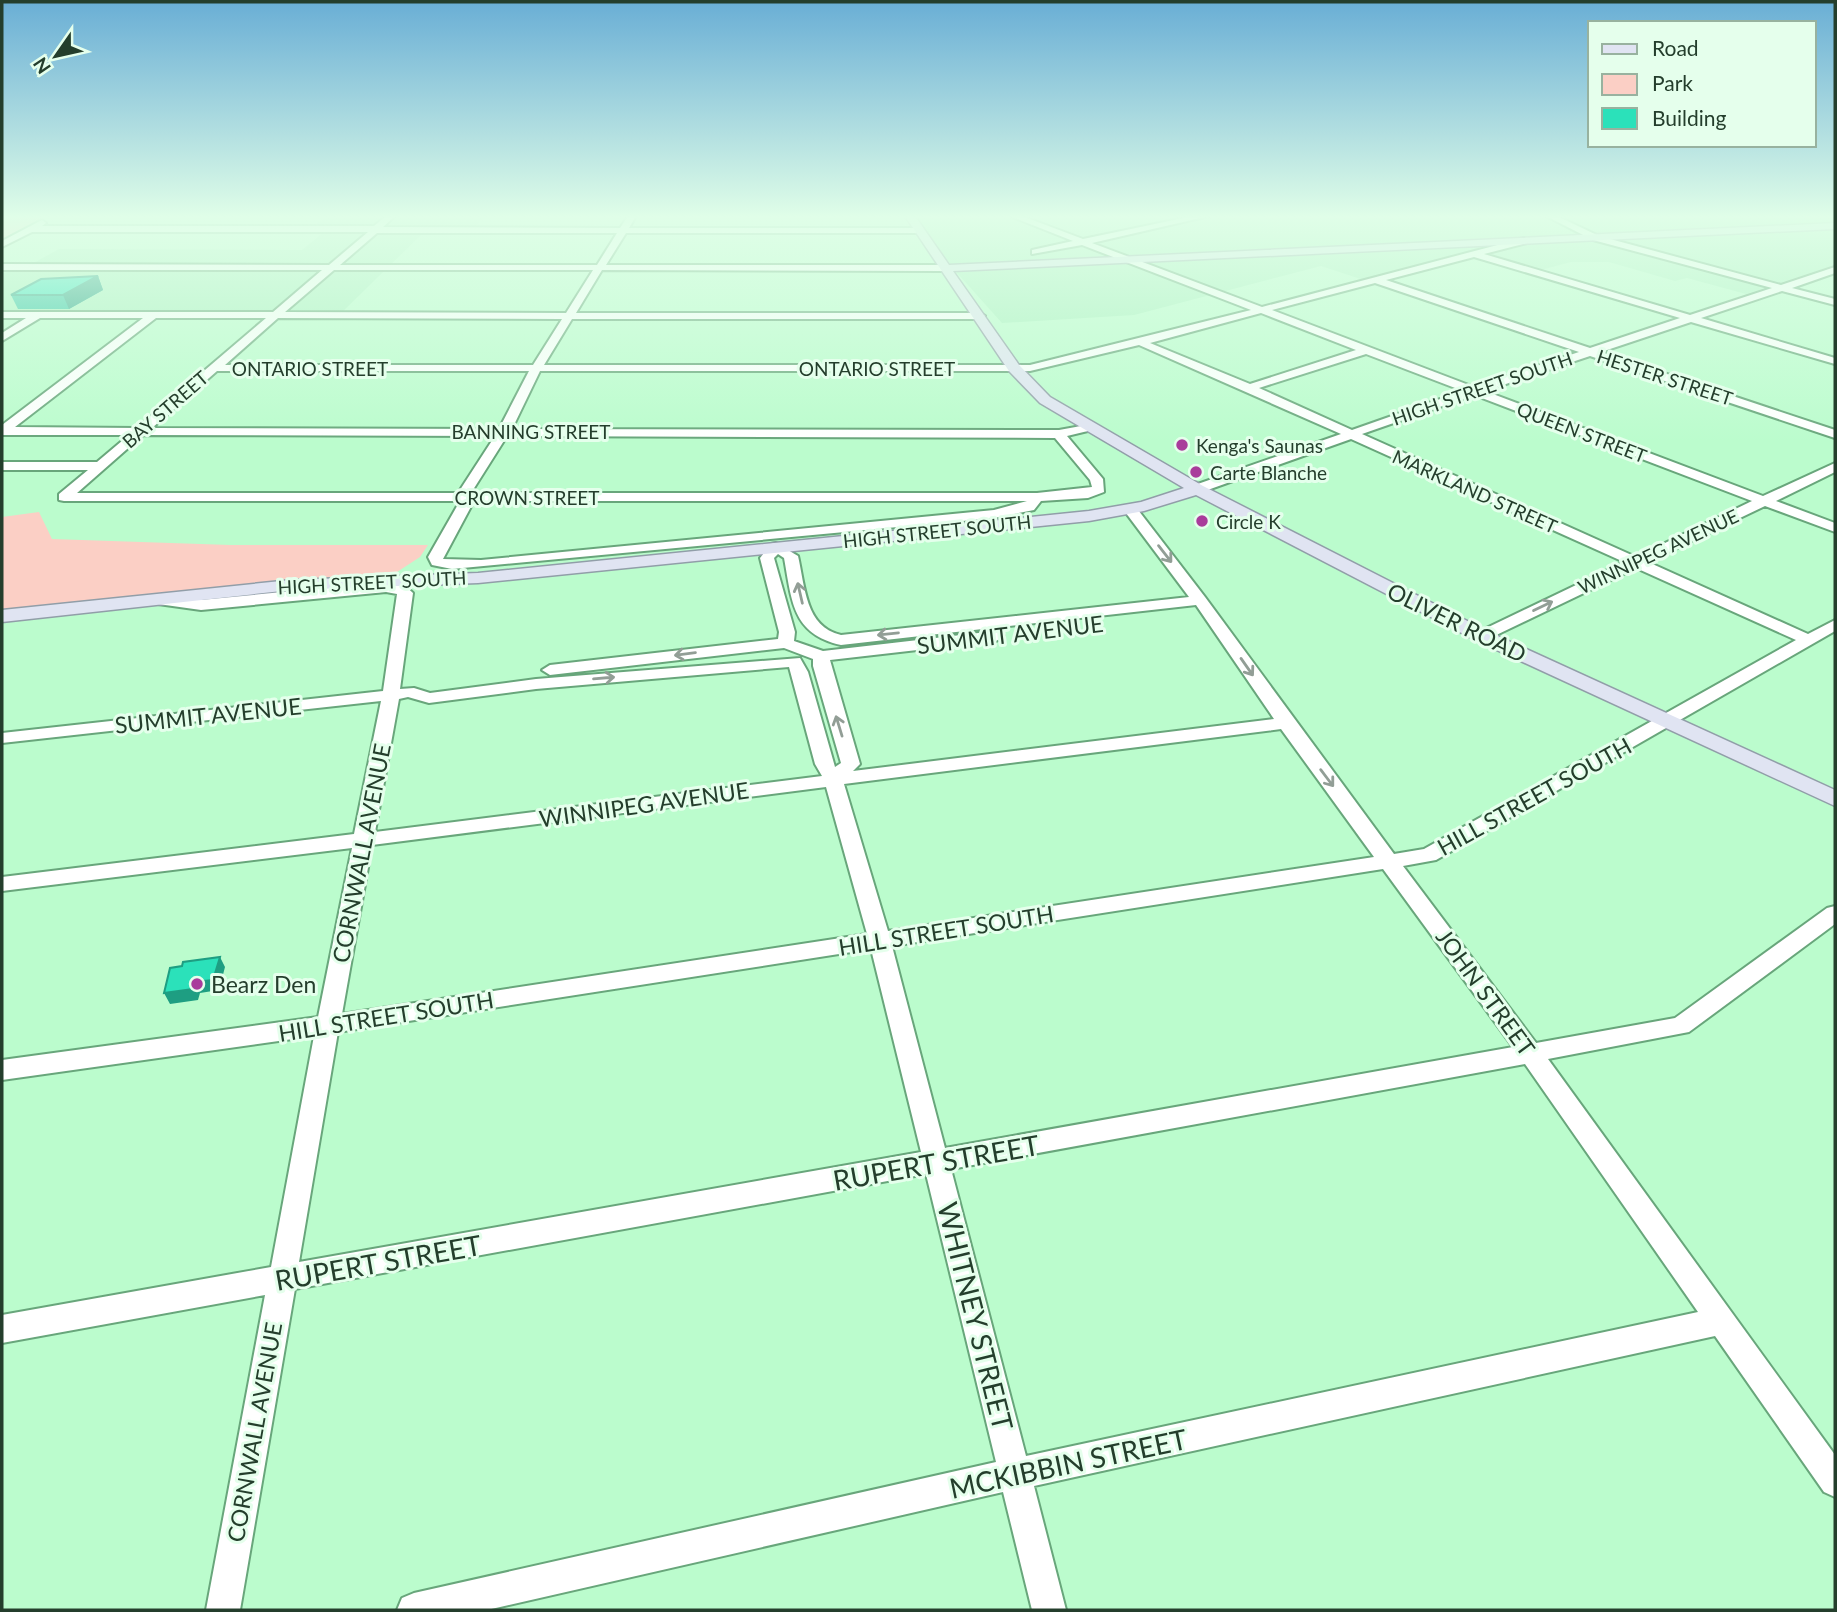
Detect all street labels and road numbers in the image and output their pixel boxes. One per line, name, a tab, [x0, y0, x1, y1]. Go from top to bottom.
street label: HESTER STREET	[1594, 344, 1736, 410]
street label: HIGH STREET SOUTH	[1389, 346, 1575, 430]
street label: ONTARIO STREET	[232, 357, 388, 380]
street label: ONTARIO STREET	[799, 357, 955, 380]
street label: BAY STREET	[117, 365, 213, 453]
street label: QUEEN STREET	[1514, 397, 1650, 467]
street label: BANNING STREET	[451, 420, 611, 443]
street label: MARKLAND STREET	[1389, 444, 1561, 538]
street label: CROWN STREET	[454, 486, 600, 509]
street label: WINNIPEG AVENUE	[1574, 504, 1742, 598]
street label: HIGH STREET SOUTH	[842, 510, 1032, 552]
street label: HIGH STREET SOUTH	[277, 566, 467, 598]
street label: OLIVER ROAD	[1383, 576, 1531, 668]
street label: SUMMIT AVENUE	[915, 609, 1105, 659]
street label: SUMMIT AVENUE	[113, 691, 303, 739]
street label: HILL STREET SOUTH	[1432, 731, 1636, 861]
street label: CORNWALL AVENUE	[326, 741, 396, 965]
street label: WINNIPEG AVENUE	[537, 775, 751, 833]
street label: HILL STREET SOUTH	[836, 899, 1056, 961]
street label: JOHN STREET	[1431, 923, 1542, 1061]
street label: HILL STREET SOUTH	[276, 985, 496, 1047]
street label: RUPERT STREET	[830, 1127, 1042, 1197]
street label: WHITNEY STREET	[931, 1198, 1021, 1434]
street label: RUPERT STREET	[272, 1227, 484, 1297]
street label: CORNWALL AVENUE	[221, 1320, 287, 1544]
street label: MCKIBBIN STREET	[946, 1421, 1190, 1505]

